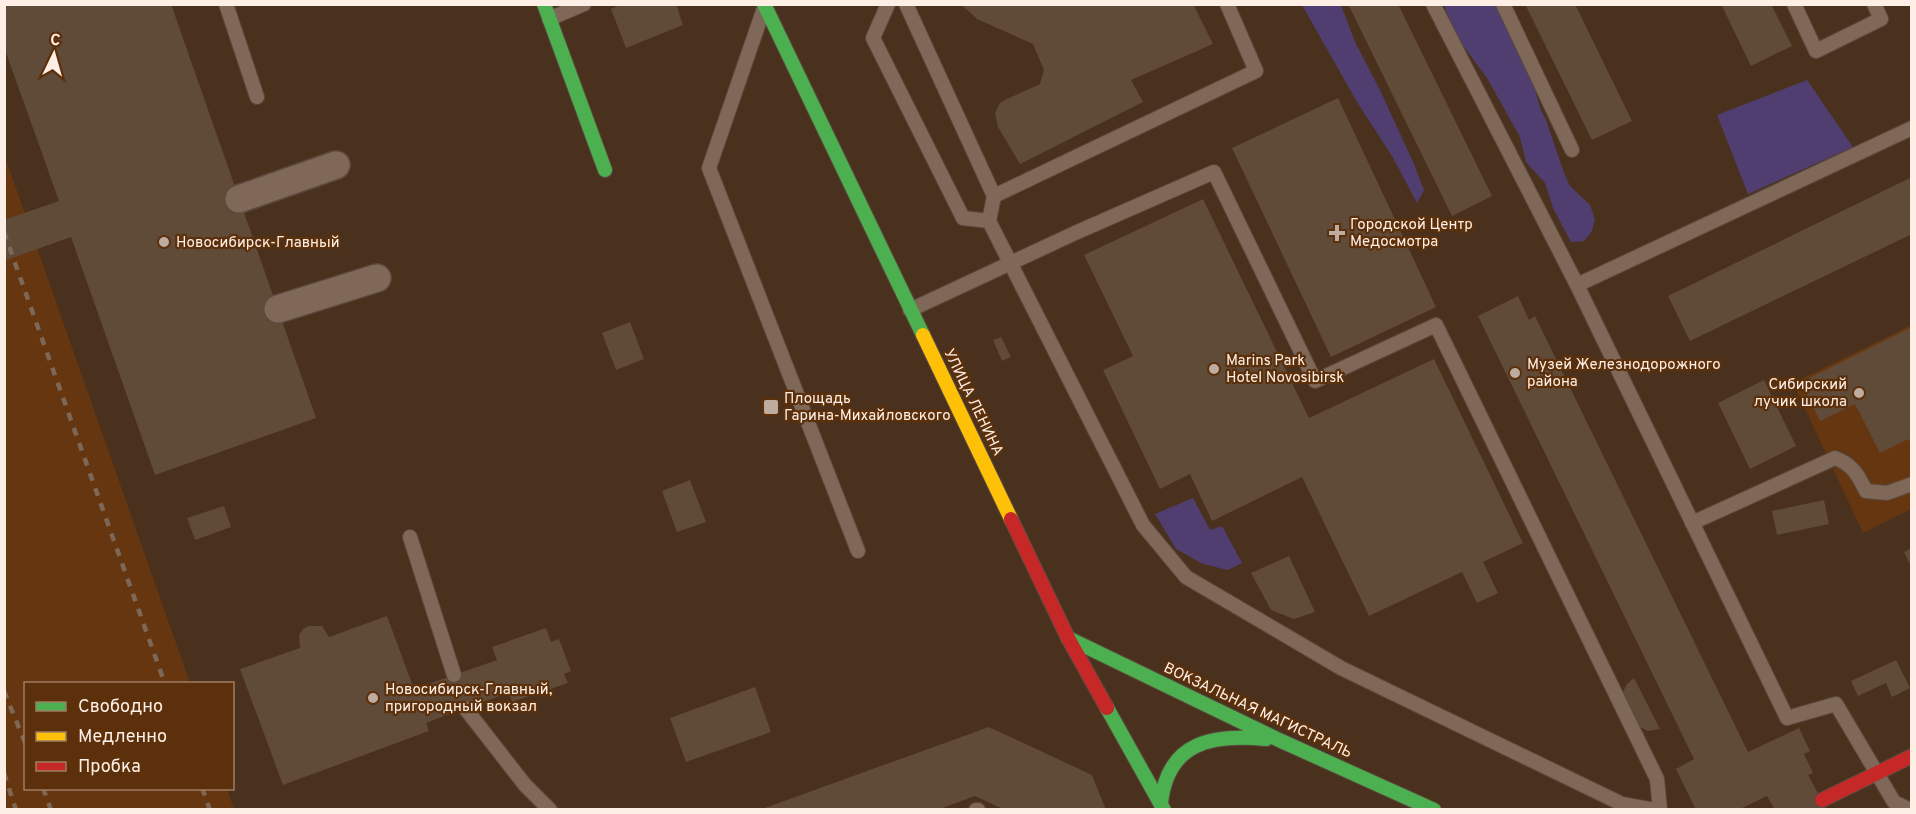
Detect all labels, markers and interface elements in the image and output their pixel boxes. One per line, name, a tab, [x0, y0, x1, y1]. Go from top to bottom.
north arrow	[24, 24, 84, 84]
text: С	[49, 31, 61, 51]
place label: Городской Центр Медосмотра	[1350, 216, 1473, 252]
marker: Городской Центр Медосмотра	[1328, 224, 1346, 242]
place label: Новосибирск-Главный	[176, 234, 340, 253]
marker: Новосибирск-Главный	[157, 235, 171, 249]
street label: УЛИЦА ЛЕНИНА	[938, 346, 1007, 459]
place label: Marins Park Hotel Novosibirsk	[1226, 352, 1344, 388]
place label: Музей Железнодорожного района	[1527, 356, 1721, 392]
marker: Marins Park Hotel Novosibirsk	[1207, 362, 1221, 376]
marker: Музей Железнодорожного района	[1508, 366, 1522, 380]
place label: Сибирский лучик школа	[1754, 376, 1847, 412]
marker: Сибирский лучик школа	[1852, 386, 1866, 400]
place label: Площадь Гарина-Михайловского	[784, 390, 951, 426]
marker: Площадь Гарина-Михайловского	[762, 398, 780, 416]
street label: ВОКЗАЛЬНАЯ МАГИСТРАЛЬ	[1160, 659, 1355, 763]
place label: Новосибирск-Главный, пригородный вокзал	[385, 681, 552, 717]
legend	[24, 682, 234, 790]
marker: Новосибирск-Главный, пригородный вокзал	[366, 691, 380, 705]
text: Свободно	[78, 696, 163, 719]
text: Медленно	[78, 726, 167, 749]
text: Пробка	[78, 756, 141, 779]

